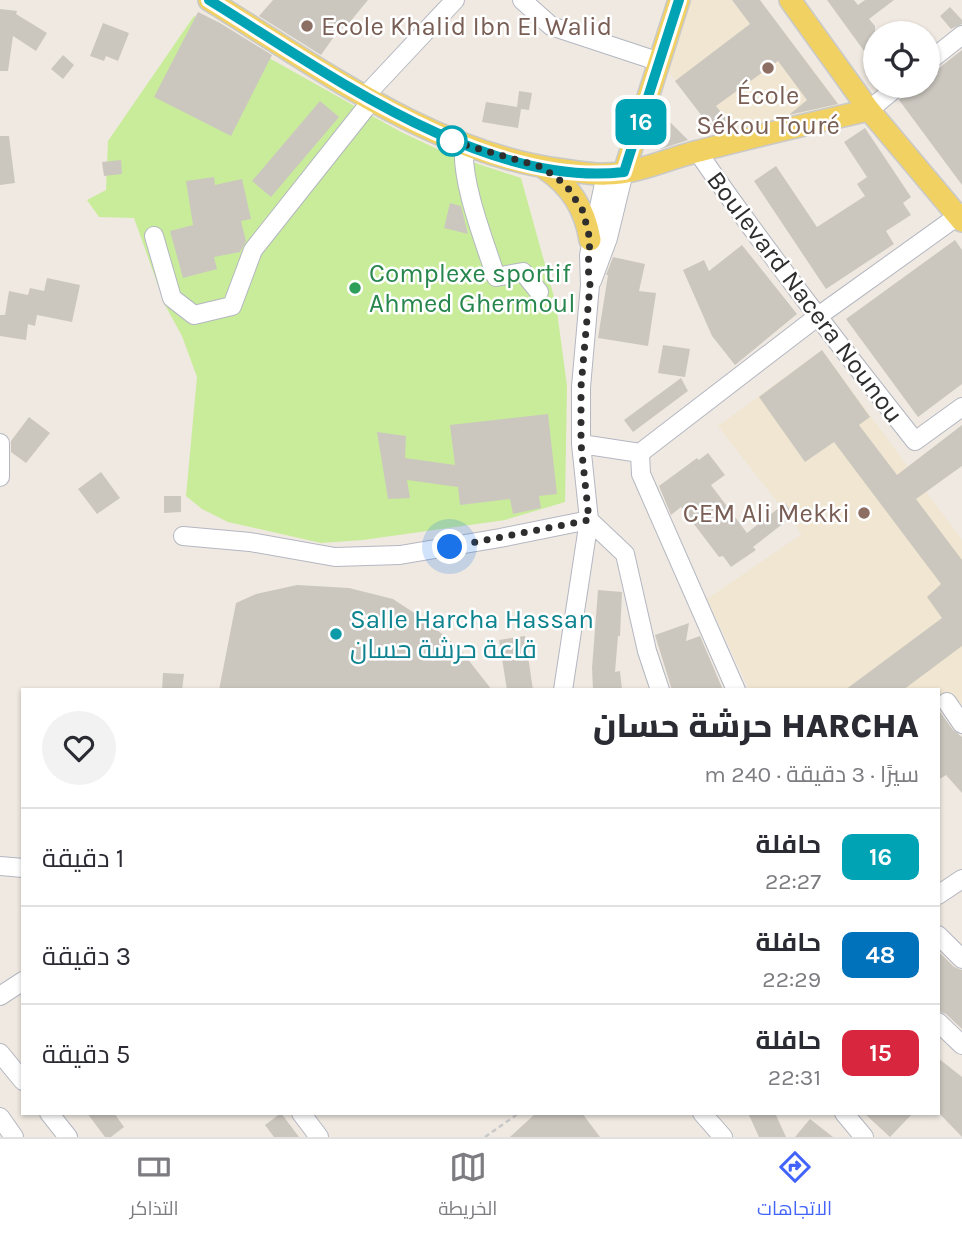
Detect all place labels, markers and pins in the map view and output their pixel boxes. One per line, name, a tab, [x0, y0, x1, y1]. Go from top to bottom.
place label: Ecole Khalid Ibn El Walid	[321, 11, 612, 42]
marker: Ecole Khalid Ibn El Walid	[299, 18, 315, 34]
marker: École Sékou Touré	[760, 60, 776, 76]
place label: École Sékou Touré	[696, 79, 840, 141]
unlabelled marker	[437, 126, 467, 156]
place label: Complexe sportif Ahmed Ghermoul	[369, 258, 576, 319]
marker: Complexe sportif Ahmed Ghermoul	[347, 280, 363, 296]
place label: CEM Ali Mekki	[683, 498, 850, 529]
marker: CEM Ali Mekki	[856, 505, 872, 521]
place label: Salle Harcha Hassan قاعة حرشة حسان	[350, 604, 594, 665]
marker: Salle Harcha Hassan قاعة حرشة حسان	[328, 626, 344, 642]

